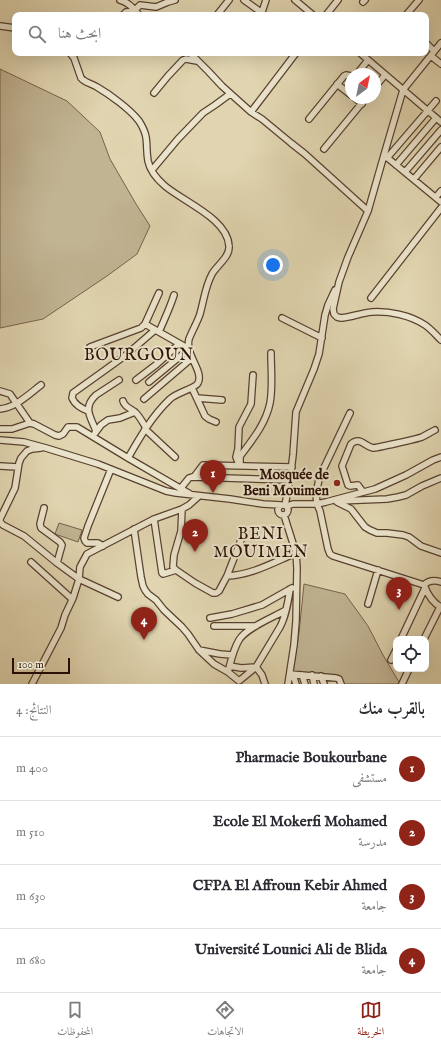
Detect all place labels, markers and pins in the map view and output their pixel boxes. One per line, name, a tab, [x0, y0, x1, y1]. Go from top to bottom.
pin: 1	[200, 460, 226, 493]
place label: Mosquée de Beni Mouimen	[243, 466, 330, 500]
marker: Mosquée de Beni Mouimen	[332, 478, 342, 488]
pin: 2	[182, 519, 208, 552]
pin: 3	[386, 577, 412, 610]
pin: 4	[131, 607, 157, 640]

